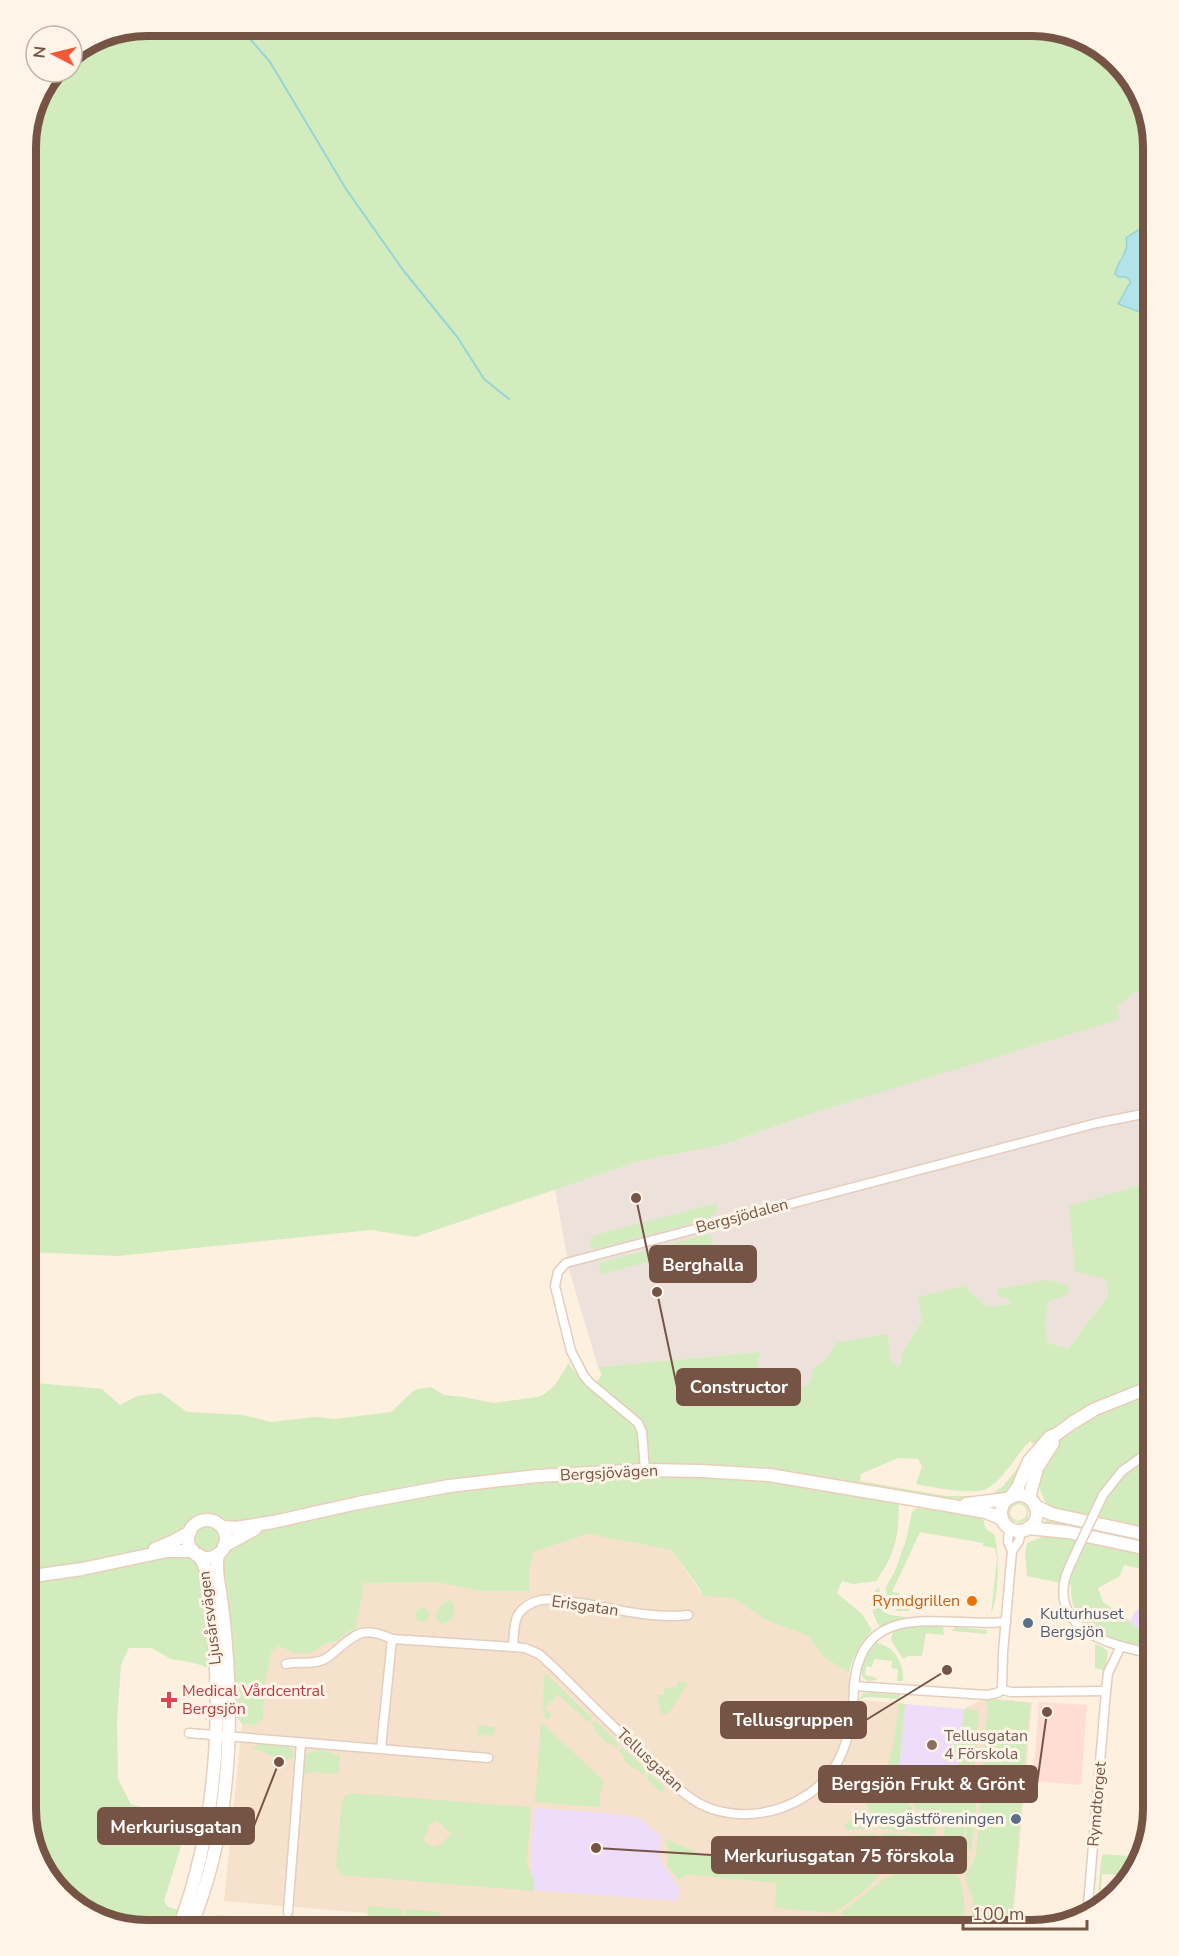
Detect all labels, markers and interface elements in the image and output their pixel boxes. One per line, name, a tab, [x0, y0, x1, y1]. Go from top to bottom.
north arrow	[24, 24, 84, 84]
text: N	[28, 45, 52, 60]
street label: Bergsjödalen	[693, 1193, 791, 1239]
callout: Berghalla	[650, 1246, 756, 1282]
text: Berghalla	[662, 1253, 744, 1277]
callout: Constructor	[677, 1369, 800, 1405]
text: Constructor	[690, 1375, 788, 1399]
street label: Bergsjövägen	[559, 1459, 659, 1487]
street label: Ljusårsvägen	[193, 1570, 227, 1666]
street label: Erisgatan	[550, 1590, 620, 1622]
place label: Rymdgrillen	[872, 1590, 960, 1612]
marker: Rymdgrillen	[965, 1594, 979, 1608]
place label: Kulturhuset Bergsjön	[1040, 1603, 1124, 1643]
marker: Kulturhuset Bergsjön	[1021, 1616, 1035, 1630]
place label: Medical Vårdcentral Bergsjön	[182, 1680, 325, 1720]
marker: Medical Vårdcentral Bergsjön	[160, 1691, 178, 1709]
callout: Tellusgruppen	[721, 1702, 866, 1738]
text: Tellusgruppen	[733, 1708, 853, 1732]
street label: Tellusgatan	[612, 1723, 688, 1797]
place label: Tellusgatan 4 Förskola	[944, 1725, 1028, 1765]
marker: Tellusgatan 4 Förskola	[925, 1738, 939, 1752]
street label: Rymdtorget	[1082, 1760, 1112, 1848]
callout: Bergsjön Frukt & Grönt	[819, 1766, 1037, 1802]
text: Bergsjön Frukt & Grönt	[831, 1772, 1025, 1796]
callout: Merkuriusgatan	[98, 1808, 254, 1844]
place label: Hyresgästföreningen	[854, 1808, 1004, 1830]
marker: Hyresgästföreningen	[1009, 1812, 1023, 1826]
text: Merkuriusgatan	[110, 1815, 242, 1839]
callout: Merkuriusgatan 75 förskola	[712, 1837, 966, 1873]
text: Merkuriusgatan 75 förskola	[724, 1844, 954, 1868]
scale bar	[963, 1893, 1088, 1931]
text: 100 m	[972, 1902, 1024, 1926]

